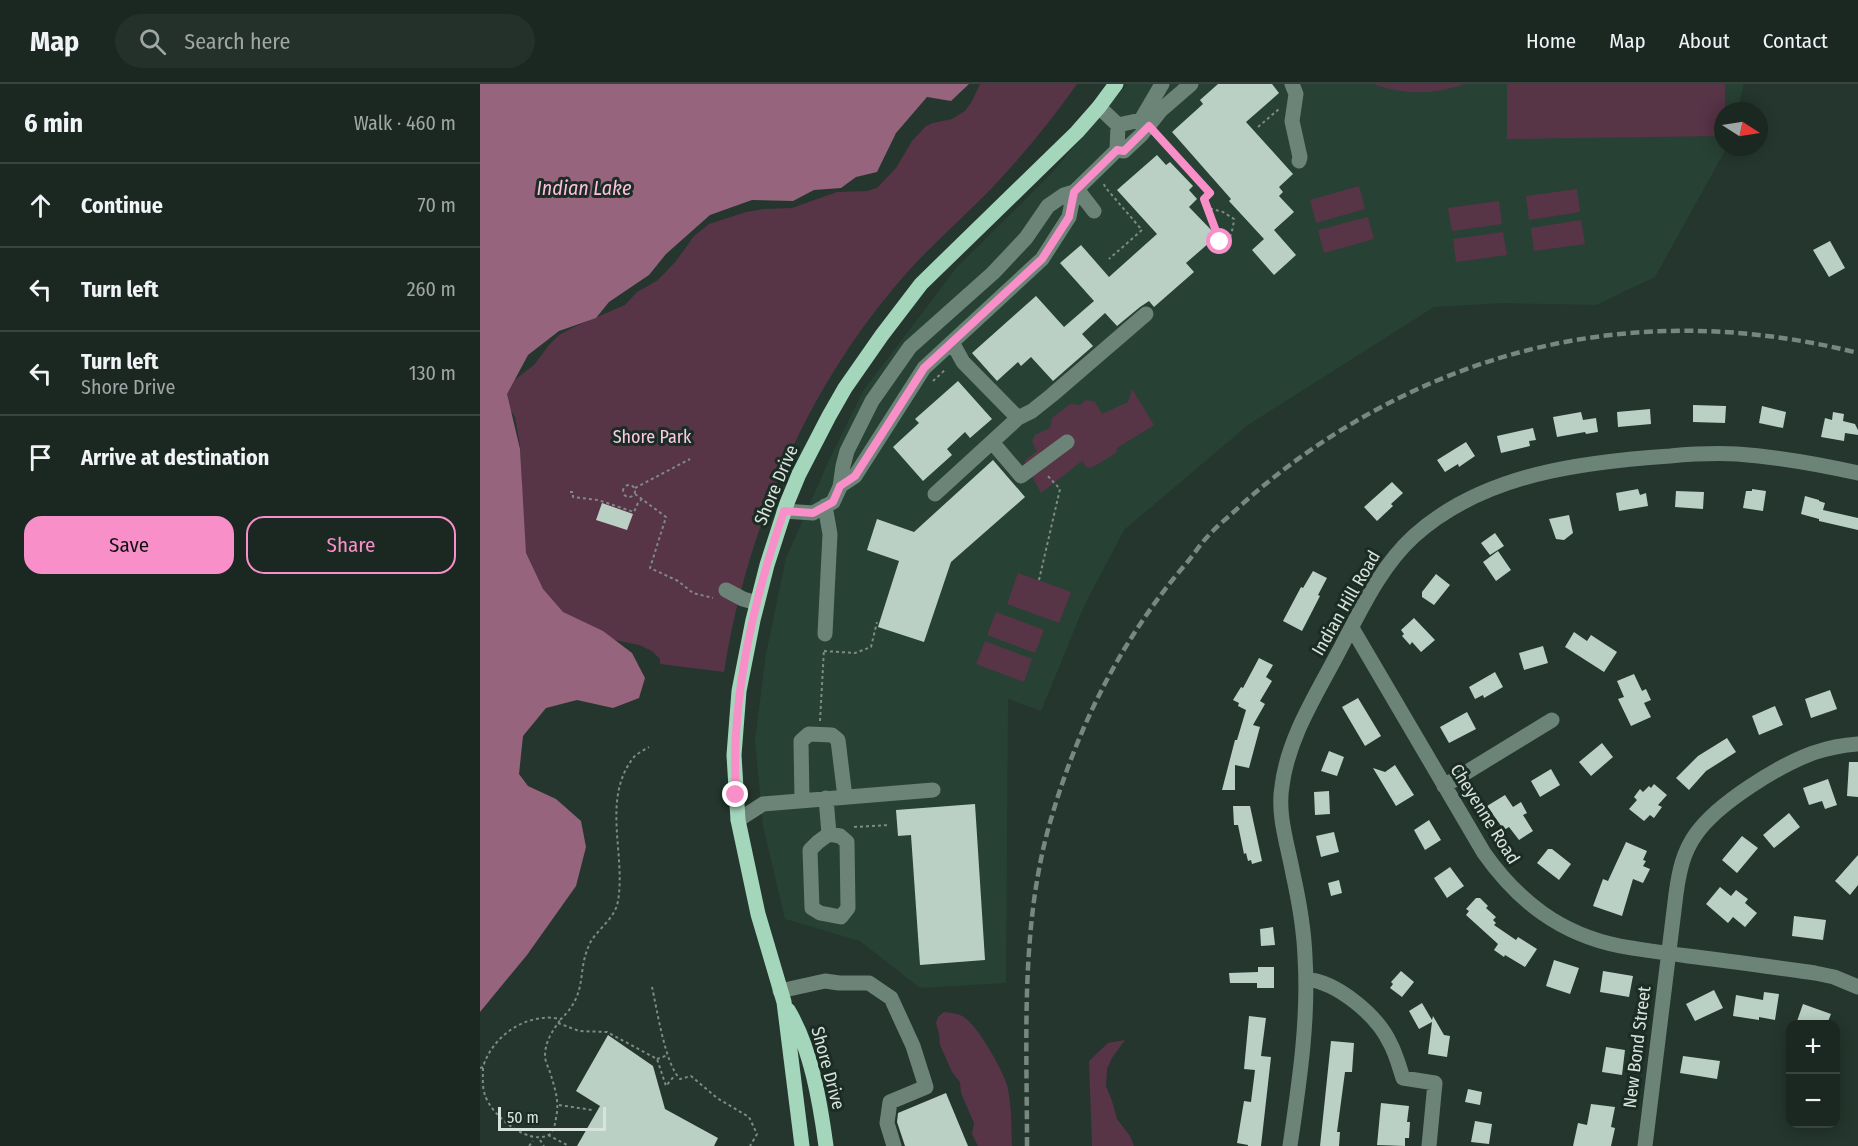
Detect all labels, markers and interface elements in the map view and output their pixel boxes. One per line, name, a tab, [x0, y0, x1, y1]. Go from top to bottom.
search box	[115, 14, 535, 68]
text: Map	[30, 25, 79, 58]
icon: search	[136, 25, 169, 58]
text: Search here	[184, 28, 290, 55]
text: Home	[1526, 28, 1576, 54]
text: Map	[1609, 28, 1646, 54]
text: About	[1679, 28, 1730, 54]
text: Contact	[1763, 28, 1828, 54]
north arrow	[1714, 102, 1768, 156]
text: 6 min	[24, 108, 83, 139]
text: Walk · 460 m	[354, 111, 456, 135]
water label: Indian Lake	[537, 176, 632, 200]
icon: ahead	[24, 189, 57, 222]
text: Continue	[81, 192, 163, 219]
text: 70 m	[418, 193, 456, 217]
route start	[1206, 228, 1232, 254]
icon: left	[24, 273, 57, 306]
text: Turn left	[81, 276, 159, 303]
text: 260 m	[407, 277, 456, 301]
text: Turn left	[81, 348, 159, 375]
icon: left	[24, 357, 57, 390]
text: 130 m	[409, 361, 456, 385]
text: Shore Drive	[81, 375, 175, 399]
park label: Shore Park	[613, 426, 692, 448]
icon: arrive	[24, 441, 57, 474]
street label: Shore Drive	[749, 442, 803, 528]
text: Arrive at destination	[81, 444, 269, 471]
button: Save	[24, 516, 234, 574]
button: Share	[246, 516, 456, 574]
street label: Indian Hill Road	[1307, 547, 1385, 659]
street label: Cheyenne Road	[1446, 760, 1524, 868]
route end	[722, 781, 748, 807]
street label: New Bond Street	[1619, 985, 1655, 1109]
map controls	[1786, 1020, 1840, 1128]
button: +	[1786, 1020, 1840, 1074]
street label: Shore Drive	[806, 1024, 850, 1112]
button: −	[1786, 1074, 1840, 1128]
scale bar	[498, 1104, 606, 1132]
text: 50 m	[507, 1108, 539, 1127]

